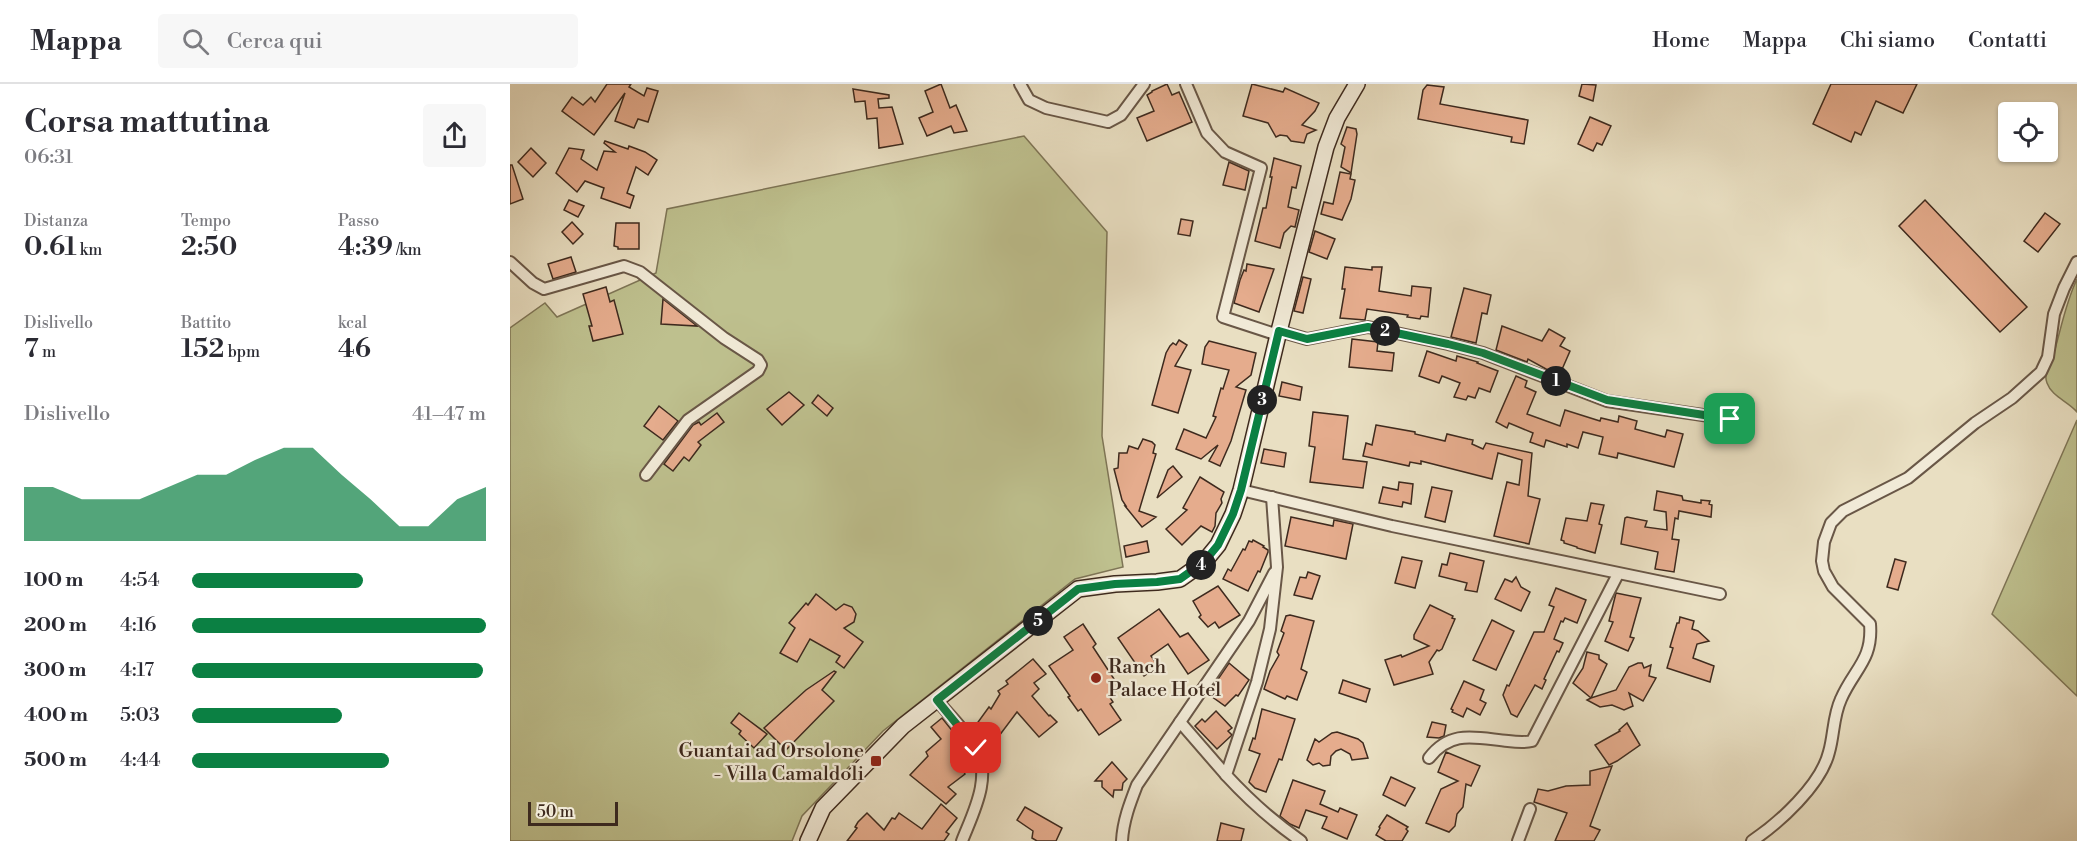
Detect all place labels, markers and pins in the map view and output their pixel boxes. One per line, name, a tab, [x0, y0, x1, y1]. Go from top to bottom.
pin: 2	[1370, 316, 1400, 346]
pin: 1	[1541, 366, 1571, 396]
pin: 3	[1247, 385, 1277, 415]
pin	[1704, 393, 1755, 444]
pin: 4	[1186, 550, 1216, 580]
pin: 5	[1023, 606, 1053, 636]
place label: Ranch Palace Hotel	[1108, 655, 1221, 703]
marker: Ranch Palace Hotel	[1089, 671, 1103, 685]
pin	[950, 722, 1001, 773]
place label: Guantai ad Orsolone - Villa Camaldoli	[679, 739, 864, 787]
marker: Guantai ad Orsolone - Villa Camaldoli	[869, 754, 883, 768]

